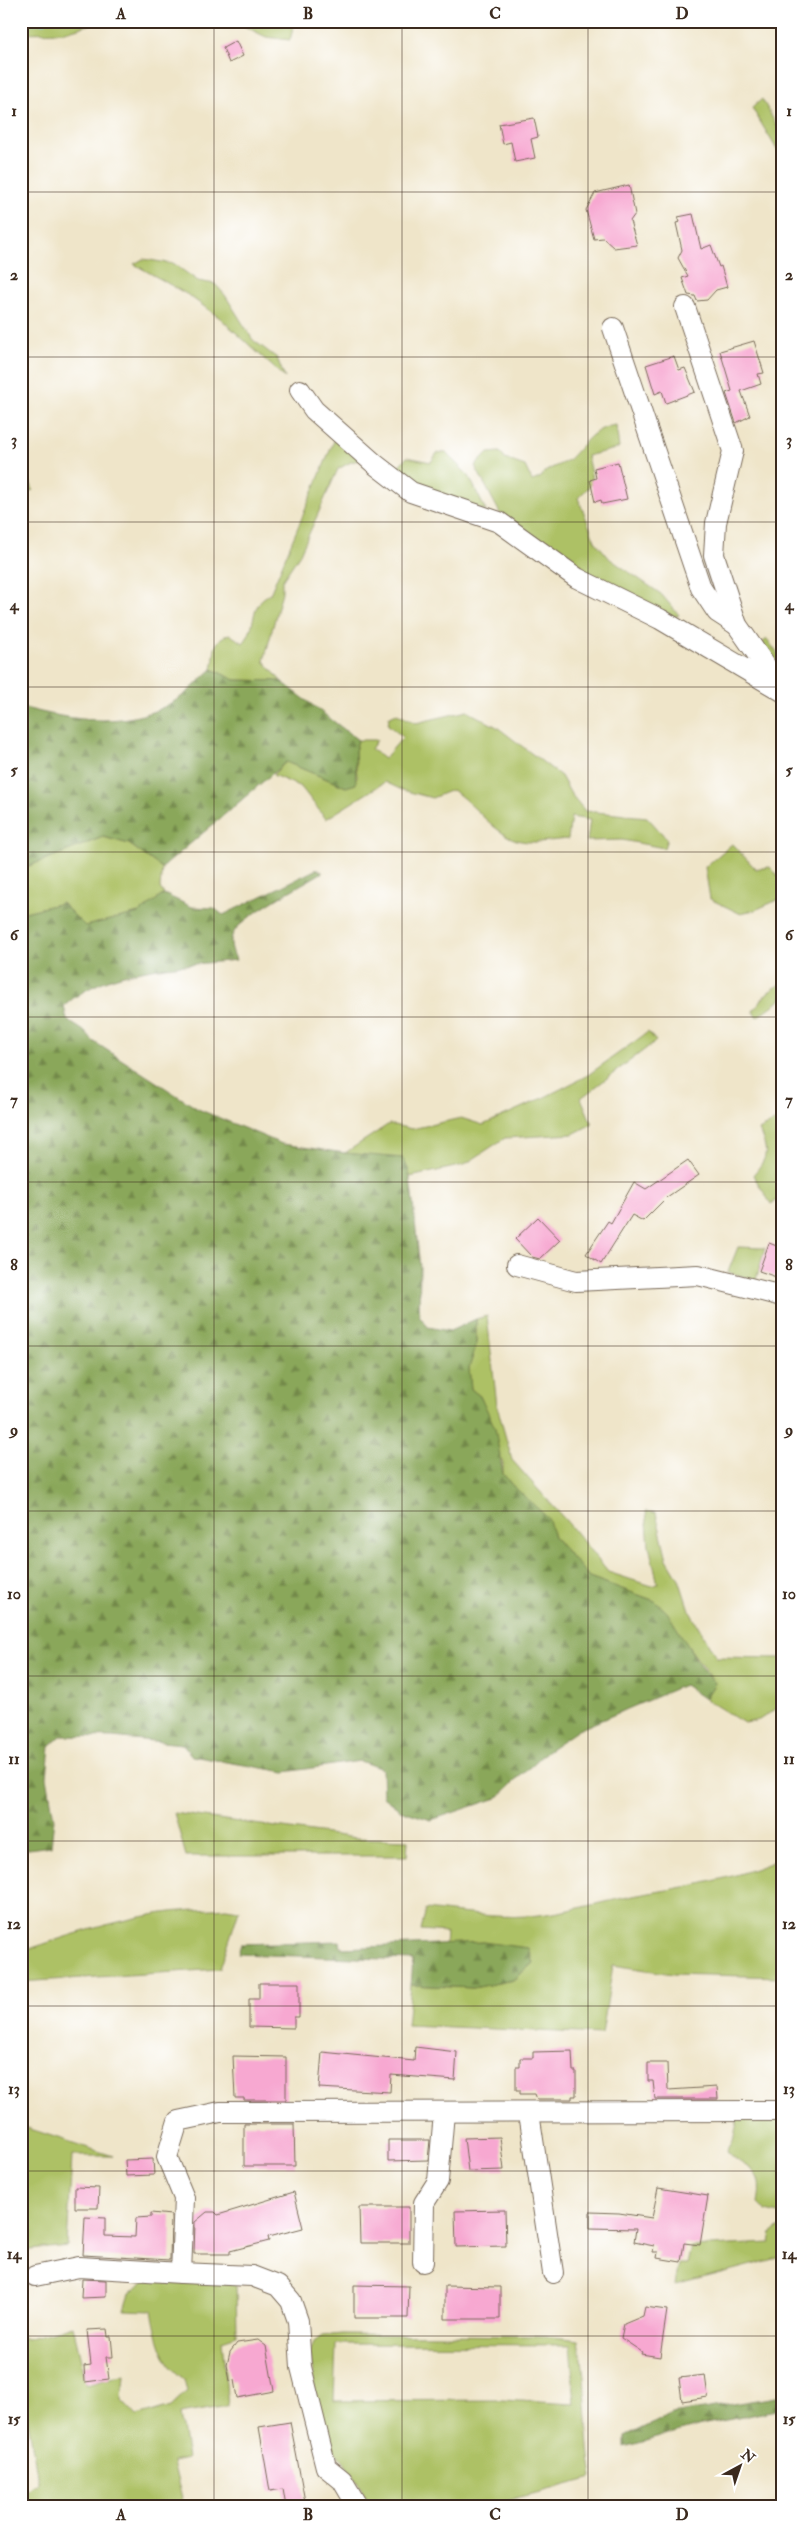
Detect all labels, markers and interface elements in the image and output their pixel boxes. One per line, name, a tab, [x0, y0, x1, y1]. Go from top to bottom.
text: A	[115, 4, 127, 24]
text: B	[303, 4, 313, 24]
text: C	[489, 4, 501, 24]
text: D	[675, 4, 689, 24]
text: 1	[11, 101, 17, 121]
text: 1	[786, 101, 792, 121]
text: 2	[10, 265, 18, 285]
text: 2	[785, 265, 793, 285]
text: 3	[11, 430, 17, 450]
text: 3	[786, 430, 792, 450]
text: 4	[9, 595, 20, 615]
text: 4	[784, 595, 795, 615]
text: 5	[10, 760, 18, 780]
text: 5	[785, 760, 793, 780]
text: 6	[10, 925, 20, 945]
text: 6	[785, 925, 795, 945]
text: 7	[10, 1090, 18, 1110]
text: 7	[785, 1090, 793, 1110]
text: 8	[10, 1255, 18, 1275]
text: 8	[785, 1255, 793, 1275]
text: 9	[8, 1420, 18, 1440]
text: 9	[783, 1420, 793, 1440]
text: 10	[7, 1584, 21, 1604]
text: 10	[782, 1584, 796, 1604]
text: 11	[8, 1749, 20, 1769]
text: 11	[783, 1749, 795, 1769]
text: 12	[7, 1914, 21, 1934]
text: 12	[782, 1914, 796, 1934]
text: 13	[8, 2079, 20, 2099]
text: 13	[783, 2079, 795, 2099]
text: 14	[7, 2244, 23, 2264]
text: 14	[782, 2244, 798, 2264]
text: 15	[8, 2409, 21, 2429]
text: 15	[783, 2409, 796, 2429]
north arrow	[716, 2440, 766, 2490]
text: N	[737, 2445, 759, 2467]
text: A	[115, 2505, 127, 2525]
text: B	[303, 2505, 313, 2525]
text: C	[489, 2505, 501, 2525]
text: D	[675, 2505, 689, 2525]

